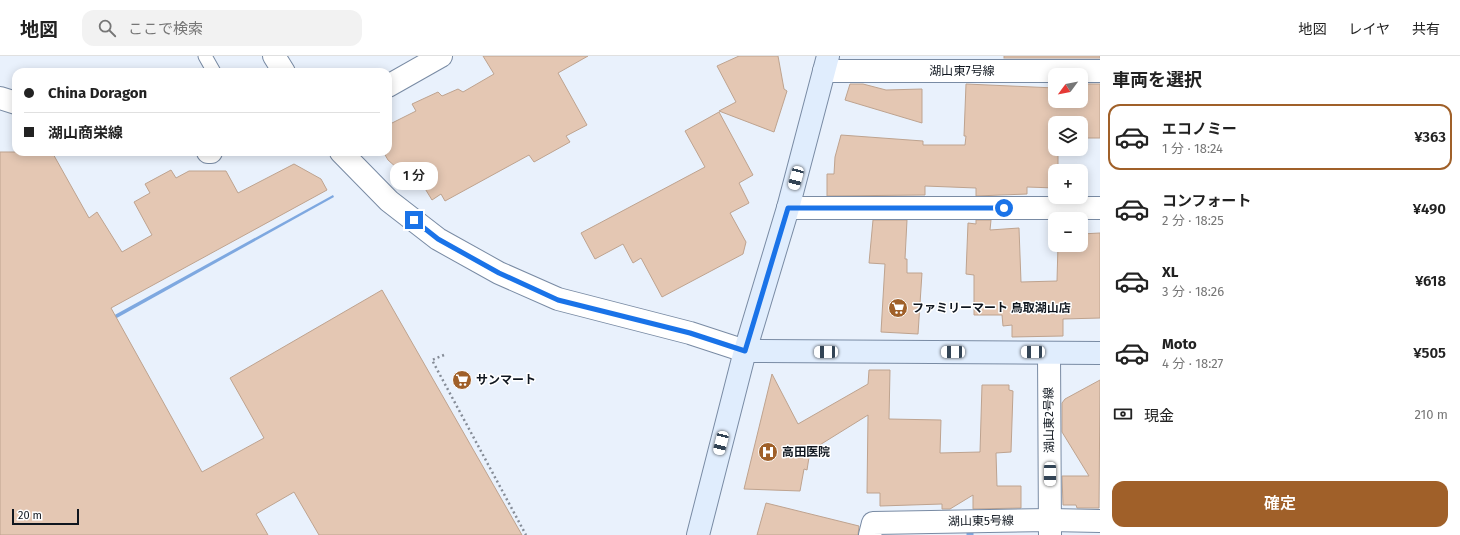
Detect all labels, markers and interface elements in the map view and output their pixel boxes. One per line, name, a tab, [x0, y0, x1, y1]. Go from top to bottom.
search box	[82, 10, 362, 46]
icon: search	[96, 17, 118, 39]
text: 地図	[20, 18, 58, 41]
text: ここで検索	[128, 20, 203, 38]
text: 地図	[1298, 21, 1326, 38]
text: レイヤ	[1348, 21, 1390, 38]
text: 共有	[1412, 21, 1440, 38]
street label: 湖山東7号線	[929, 64, 995, 78]
north arrow	[1048, 68, 1088, 108]
map controls	[1048, 68, 1088, 252]
text: 車両を選択	[1112, 69, 1202, 91]
text: China Doragon	[48, 84, 147, 102]
button: layers	[1048, 116, 1088, 156]
icon: car	[1114, 119, 1150, 155]
text: エコノミー	[1162, 120, 1237, 138]
text: 湖山商栄線	[48, 124, 123, 142]
text: ¥363	[1414, 128, 1446, 146]
text: 1 分 · 18:24	[1162, 141, 1223, 156]
callout: 1 分	[390, 162, 438, 190]
button: +	[1048, 164, 1088, 204]
car	[787, 165, 805, 191]
text: 1 分	[403, 168, 425, 183]
icon: car	[1114, 191, 1150, 227]
text: コンフォート	[1162, 192, 1252, 210]
route start	[995, 199, 1013, 217]
text: ¥490	[1413, 200, 1446, 218]
route end	[405, 211, 423, 229]
button: −	[1048, 212, 1088, 252]
text: 2 分 · 18:25	[1162, 213, 1224, 228]
icon: car	[1114, 263, 1150, 299]
text: XL	[1162, 263, 1178, 281]
text: ¥618	[1415, 272, 1446, 290]
text: 3 分 · 18:26	[1162, 284, 1224, 299]
supermarket icon: ファミリーマート 鳥取湖山店	[887, 297, 909, 319]
place label: ファミリーマート 鳥取湖山店	[912, 301, 1071, 315]
icon: car	[1114, 335, 1150, 371]
text: Moto	[1162, 335, 1197, 353]
text: ¥505	[1413, 344, 1446, 362]
car	[814, 346, 838, 358]
car	[941, 346, 965, 358]
car	[1021, 346, 1045, 358]
text: 4 分 · 18:27	[1162, 356, 1223, 371]
supermarket icon: サンマート	[451, 369, 473, 391]
place label: サンマート	[476, 373, 536, 387]
street label: 湖山東2号線	[1041, 387, 1057, 453]
icon: cash	[1112, 403, 1134, 425]
text: 現金	[1144, 407, 1174, 425]
text: 210 m	[1414, 407, 1448, 422]
car	[712, 430, 730, 456]
hospital icon: 高田医院	[757, 441, 779, 463]
place label: 高田医院	[782, 445, 830, 459]
car	[1044, 462, 1056, 486]
button: 確定	[1112, 481, 1448, 527]
scale bar	[12, 507, 79, 526]
text: 20 m	[18, 509, 42, 522]
street label: 湖山東5号線	[948, 513, 1014, 529]

